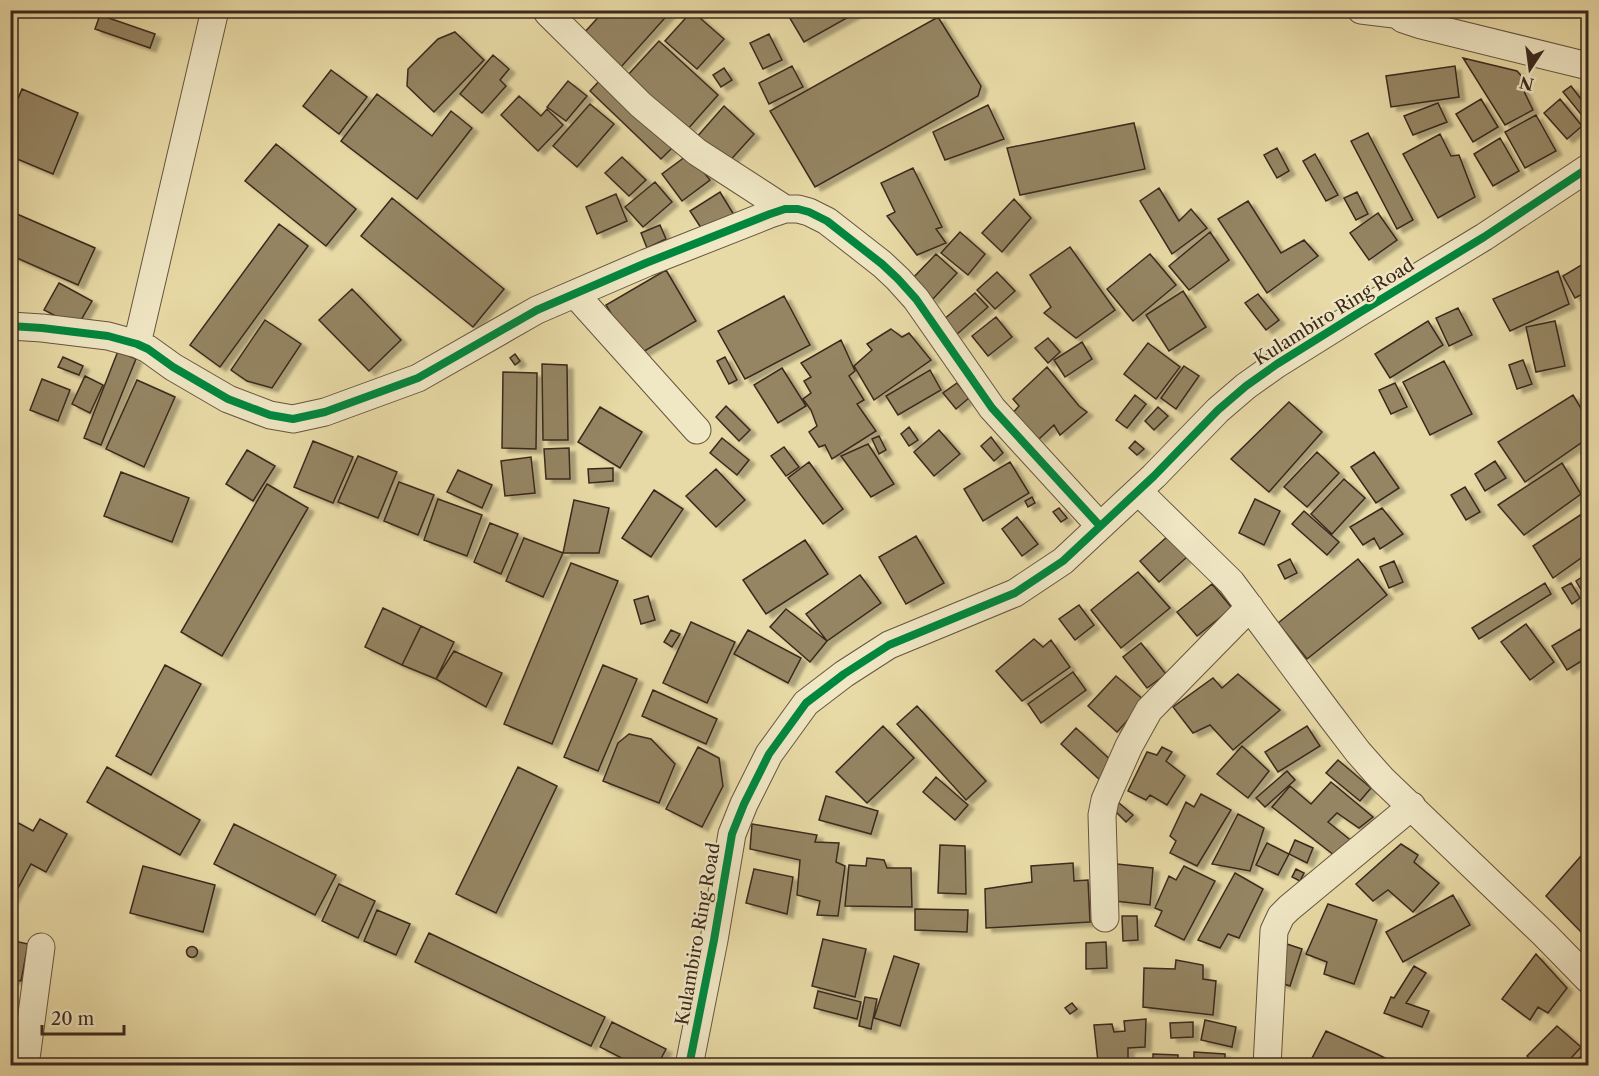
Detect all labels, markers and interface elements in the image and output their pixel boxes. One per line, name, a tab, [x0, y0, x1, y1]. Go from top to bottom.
north arrow	[1500, 39, 1560, 99]
text: N	[1518, 72, 1536, 95]
street label: Kulambiro Ring Road	[1250, 254, 1418, 370]
street label: Kulambiro Ring Road	[671, 841, 725, 1027]
scale bar	[42, 998, 124, 1036]
text: 20 m	[51, 1008, 95, 1030]

